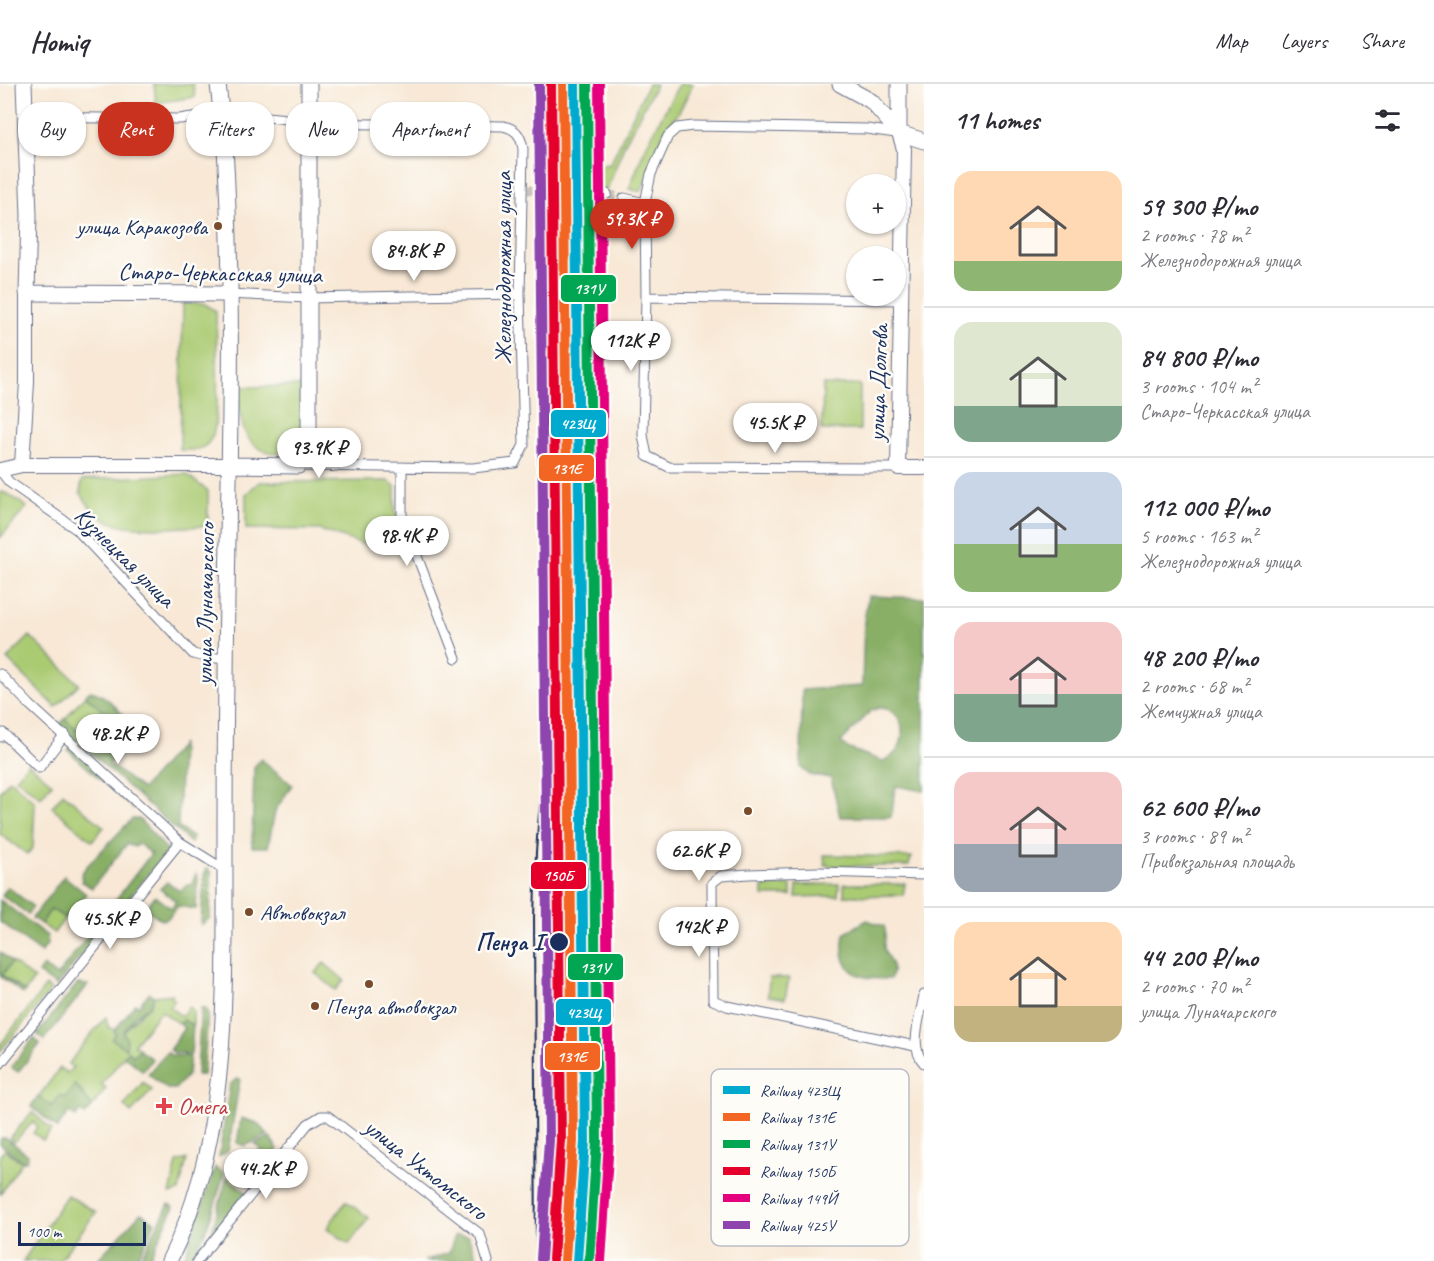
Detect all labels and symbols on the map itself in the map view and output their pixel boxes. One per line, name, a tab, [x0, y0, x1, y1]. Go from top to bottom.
street label: Железнодорожная улица	[488, 170, 518, 365]
pin: 59.3K ₽	[577, 199, 687, 250]
place label: улица Каракозова	[75, 213, 208, 241]
marker: улица Каракозова	[212, 220, 224, 232]
pin: 84.8K ₽	[359, 231, 469, 282]
street label: Старо-Черкасская улица	[118, 256, 324, 290]
line badge: 131У	[560, 274, 617, 303]
text: 131У	[574, 279, 607, 299]
pin: 112K ₽	[582, 321, 680, 372]
street label: улица Долгова	[861, 322, 895, 444]
pin: 45.5K ₽	[720, 403, 830, 454]
line badge: 423Щ	[550, 409, 607, 438]
text: 423Щ	[560, 414, 597, 434]
pin: 93.9K ₽	[264, 428, 374, 479]
line badge: 131Е	[538, 454, 595, 482]
text: 131Е	[552, 459, 584, 479]
street label: Кузнецкая улица	[68, 500, 183, 615]
pin: 98.4K ₽	[352, 516, 462, 567]
street label: улица Луначарского	[189, 520, 221, 687]
pin: 48.2K ₽	[63, 714, 173, 765]
unlabelled marker	[742, 805, 754, 817]
pin: 62.6K ₽	[644, 831, 754, 882]
line badge: 150Б	[530, 861, 587, 890]
text: 150Б	[543, 866, 575, 886]
pin: 45.5K ₽	[55, 899, 165, 950]
place label: Автовокзал	[260, 899, 346, 927]
marker: Автовокзал	[243, 906, 255, 918]
pin: 142K ₽	[650, 907, 748, 958]
place label: Пенза I	[476, 927, 548, 958]
marker: Пенза I	[548, 931, 570, 953]
line badge: 131У	[567, 953, 624, 981]
text: 131У	[580, 958, 613, 978]
unlabelled marker	[363, 978, 375, 990]
place label: Пенза автовокзал	[326, 993, 457, 1021]
line badge: 423Щ	[555, 998, 612, 1026]
marker: Пенза автовокзал	[309, 1000, 321, 1012]
text: 423Щ	[566, 1003, 603, 1023]
line badge: 131Е	[544, 1042, 601, 1071]
text: 131Е	[557, 1047, 589, 1067]
legend	[711, 1069, 909, 1246]
text: Railway 423Щ	[760, 1081, 842, 1101]
place label: Омега	[178, 1091, 228, 1121]
marker: Омега	[155, 1097, 173, 1115]
text: Railway 131Е	[760, 1108, 838, 1128]
street label: улица Ухтомского	[357, 1110, 495, 1227]
text: Railway 131У	[760, 1135, 838, 1155]
pin: 44.2K ₽	[211, 1149, 321, 1200]
text: Railway 150Б	[760, 1162, 838, 1182]
text: Railway 149Й	[760, 1189, 840, 1209]
text: Railway 425У	[760, 1216, 838, 1236]
scale bar	[18, 1219, 146, 1246]

